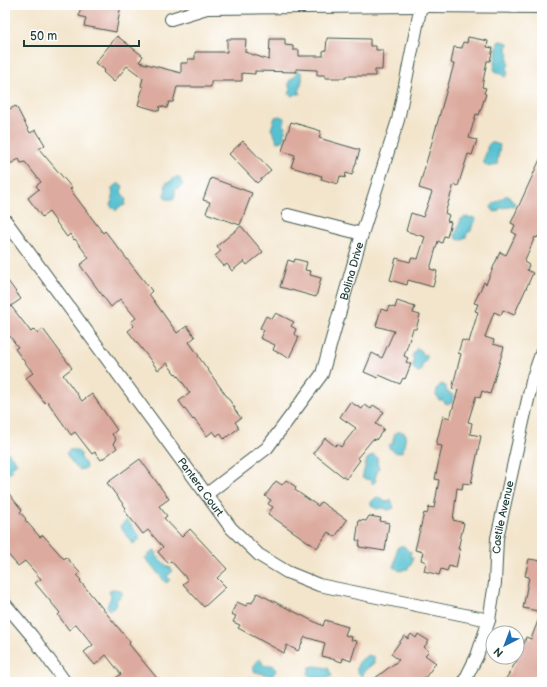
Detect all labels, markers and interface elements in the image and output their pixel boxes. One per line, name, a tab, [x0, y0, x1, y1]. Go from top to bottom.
scale bar	[24, 22, 139, 48]
text: 50 m	[30, 29, 57, 44]
street label: Bolina Drive	[337, 240, 366, 302]
street label: Pantera Court	[175, 455, 227, 519]
street label: Castile Avenue	[490, 479, 516, 554]
north arrow	[485, 625, 525, 665]
text: N	[491, 644, 506, 660]

